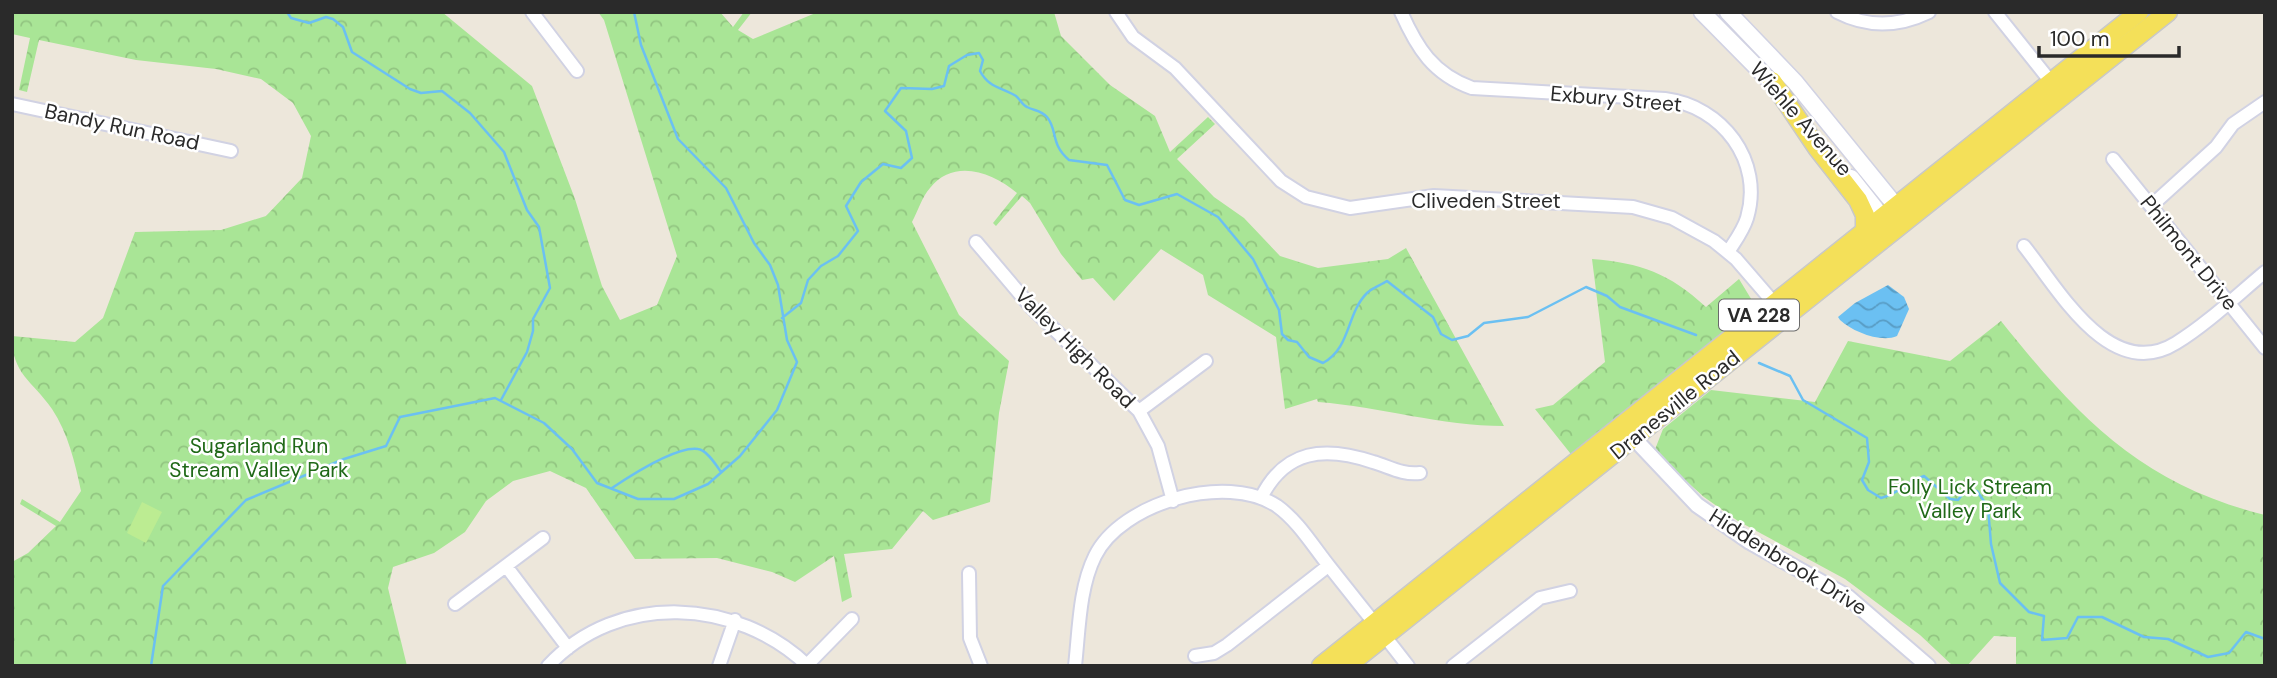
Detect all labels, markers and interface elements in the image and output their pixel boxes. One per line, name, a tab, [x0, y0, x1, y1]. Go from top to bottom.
scale bar	[2039, 14, 2179, 58]
text: 100 m	[2050, 25, 2110, 53]
street label: Wiehle Avenue	[1744, 56, 1858, 182]
street label: Exbury Street	[1549, 79, 1683, 119]
street label: Bandy Run Road	[42, 97, 202, 157]
street label: Cliveden Street	[1411, 187, 1561, 215]
street label: Philmont Drive	[2134, 189, 2244, 317]
street label: Valley High Road	[1009, 282, 1141, 414]
road number: VA 228	[1719, 300, 1799, 330]
street label: Dranesville Road	[1604, 344, 1746, 466]
park label: Sugarland Run Stream Valley Park	[169, 432, 349, 484]
park label: Folly Lick Stream Valley Park	[1888, 473, 2052, 525]
street label: Hiddenbrook Drive	[1704, 502, 1872, 622]

